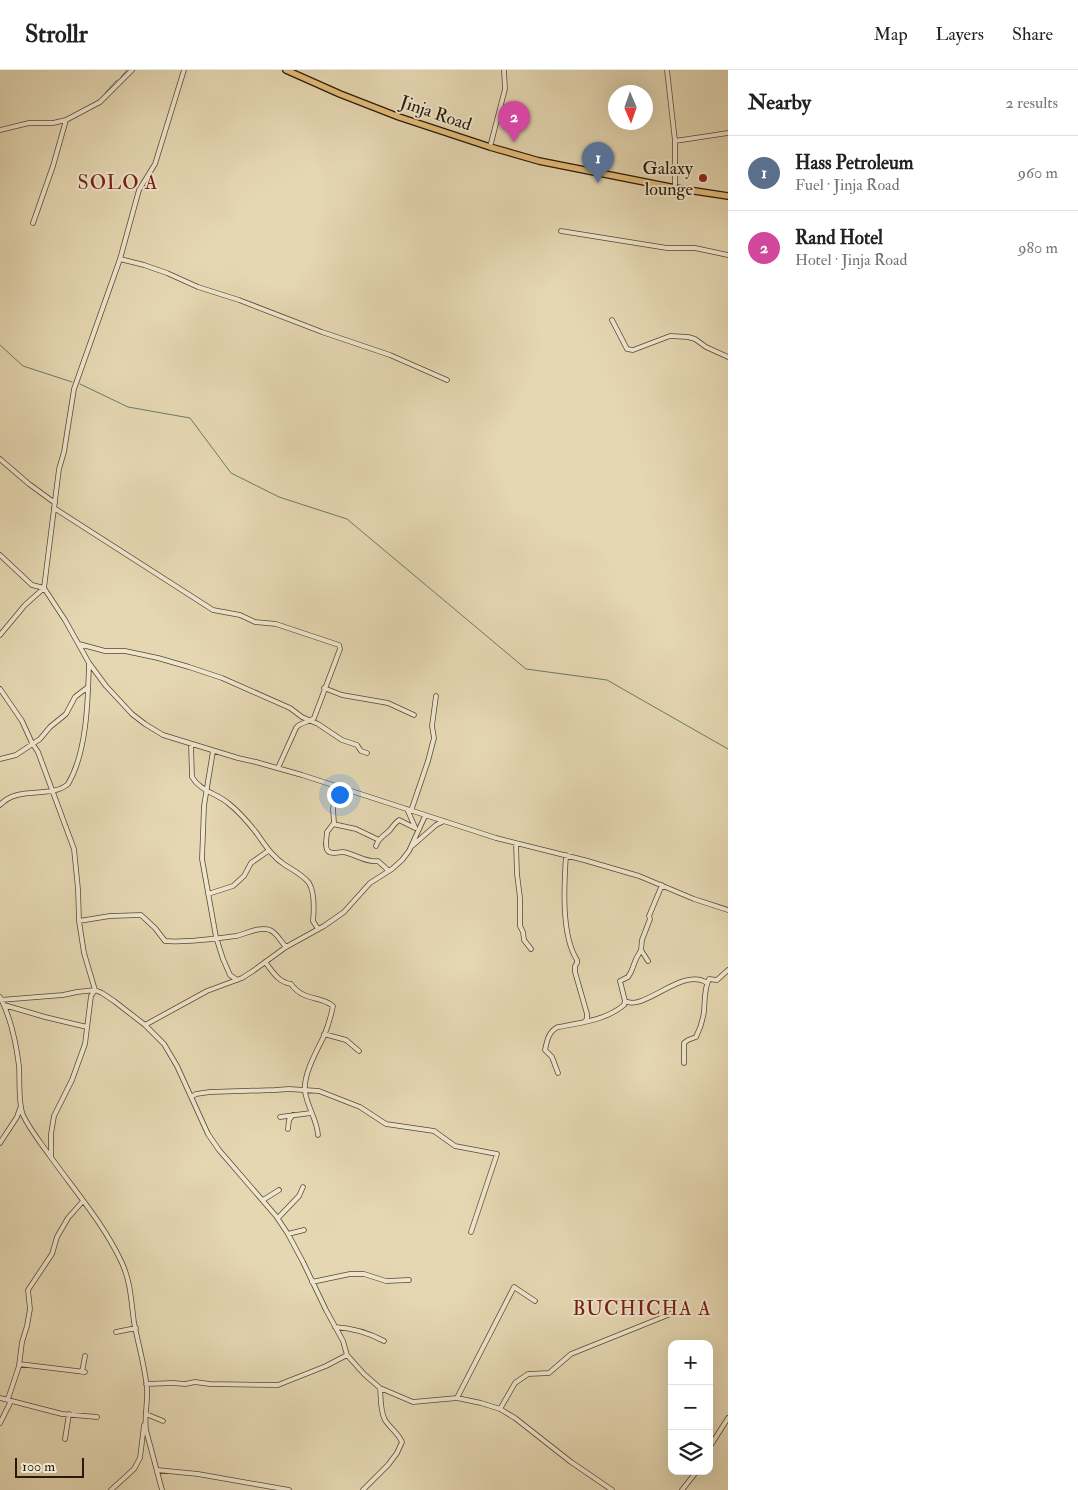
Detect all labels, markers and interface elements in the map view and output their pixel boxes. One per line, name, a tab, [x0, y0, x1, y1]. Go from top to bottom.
text: Strollr	[25, 19, 88, 50]
text: Map	[874, 23, 908, 46]
text: Layers	[936, 23, 984, 46]
text: Share	[1012, 23, 1053, 46]
north arrow	[608, 85, 653, 130]
text: Nearby	[748, 89, 811, 116]
street label: Jinja Road	[396, 90, 475, 136]
text: 2 results	[1005, 93, 1058, 113]
pin: 2	[498, 101, 530, 142]
pin: 1	[582, 142, 614, 183]
text: Hass Petroleum	[795, 151, 914, 175]
place label: Galaxy lounge	[643, 157, 694, 201]
text: 1	[761, 163, 767, 183]
text: 960 m	[1018, 163, 1058, 183]
district label: SOLO A	[78, 170, 158, 195]
marker: Galaxy lounge	[697, 172, 709, 184]
text: Fuel · Jinja Road	[795, 175, 900, 195]
text: Rand Hotel	[795, 226, 883, 250]
text: 2	[760, 238, 768, 258]
text: 980 m	[1018, 238, 1058, 258]
text: Hotel · Jinja Road	[795, 250, 907, 270]
your location	[327, 782, 353, 808]
district label: BUCHICHA A	[572, 1296, 712, 1321]
map controls	[668, 1340, 713, 1475]
button: +	[668, 1340, 713, 1385]
button: −	[668, 1385, 713, 1430]
button: layers	[668, 1430, 713, 1475]
scale bar	[15, 1455, 84, 1478]
text: 100 m	[22, 1458, 55, 1475]

